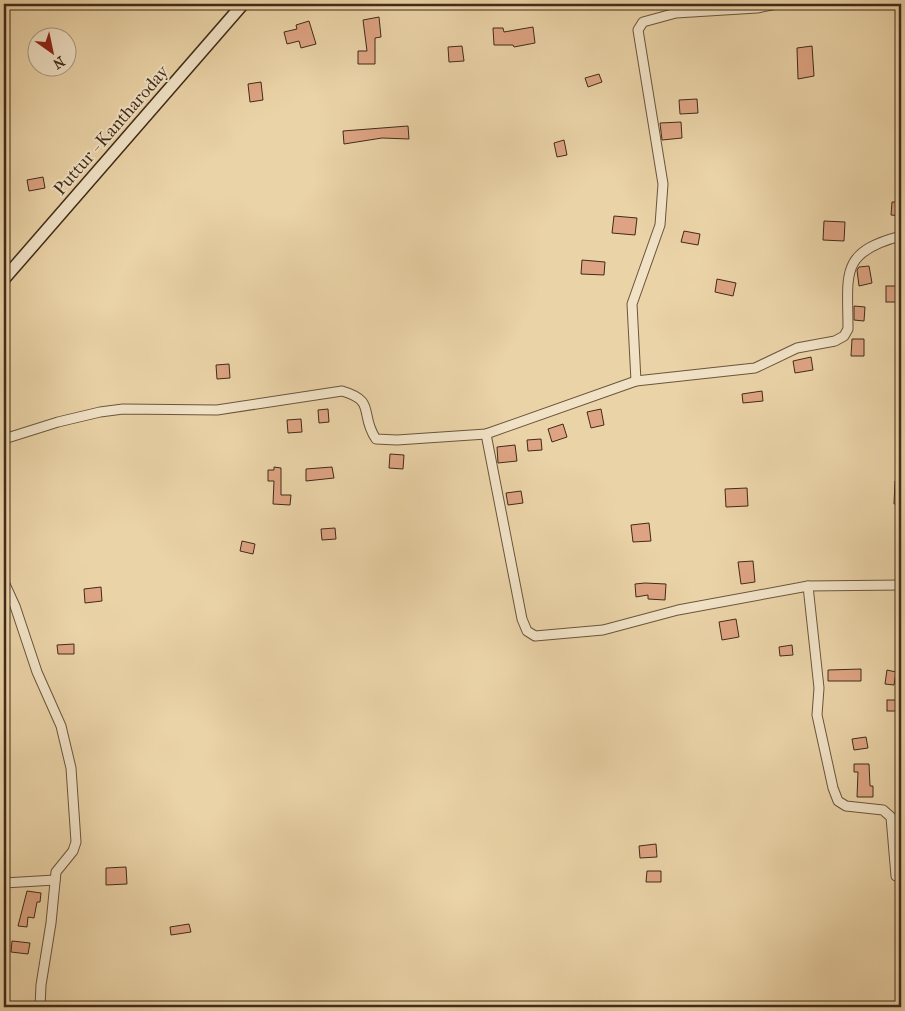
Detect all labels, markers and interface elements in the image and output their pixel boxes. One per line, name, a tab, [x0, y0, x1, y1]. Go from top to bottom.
north arrow	[28, 28, 78, 78]
text: N	[49, 52, 68, 73]
street label: Puttur - Kantharoday	[49, 60, 174, 199]

